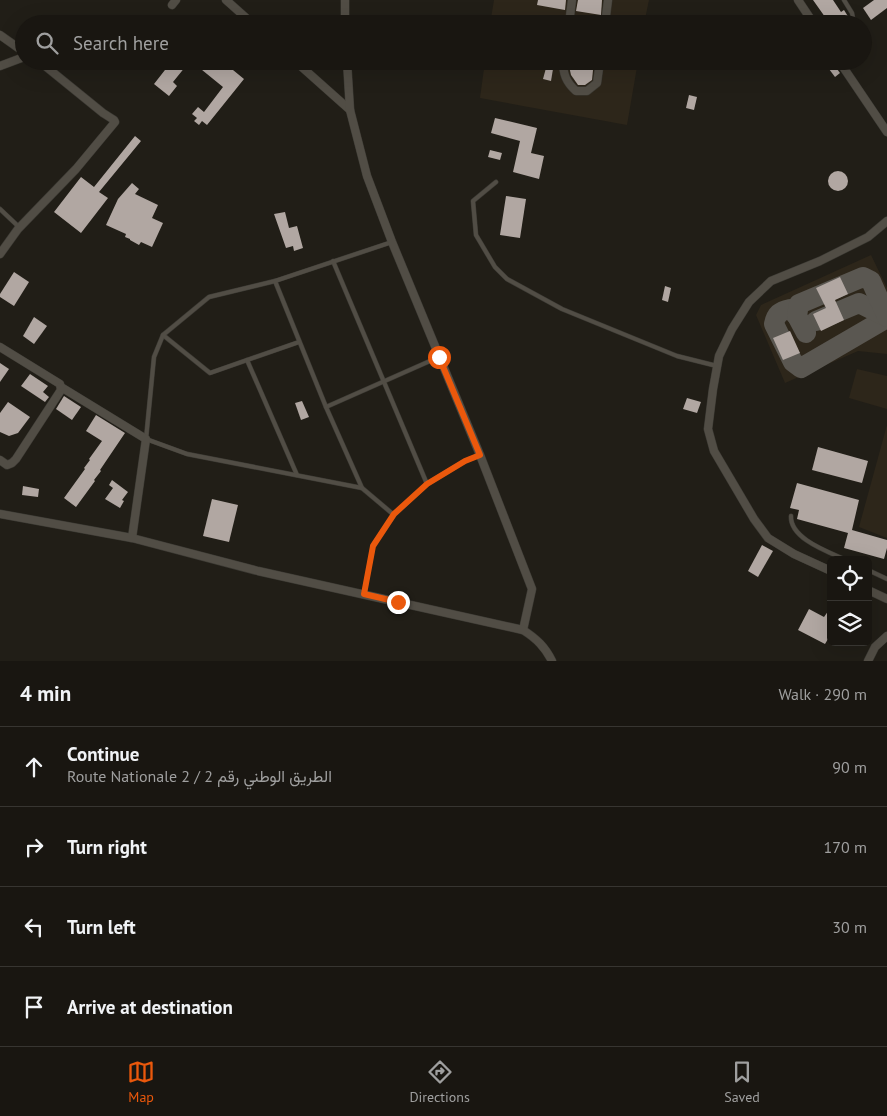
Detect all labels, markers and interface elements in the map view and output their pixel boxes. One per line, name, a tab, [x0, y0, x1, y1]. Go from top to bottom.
search box	[15, 15, 872, 70]
icon: search	[33, 29, 61, 57]
text: Search here	[73, 31, 169, 55]
route start	[428, 346, 451, 369]
map controls	[827, 556, 872, 646]
button: locate	[827, 556, 872, 601]
route end	[387, 591, 410, 614]
button: layers	[827, 601, 872, 646]
text: 4 min	[20, 680, 71, 707]
text: Walk · 290 m	[778, 684, 867, 704]
text: Continue	[67, 742, 139, 766]
icon: ahead	[20, 753, 48, 781]
text: 90 m	[832, 757, 867, 777]
text: Route Nationale 2 / الطريق الوطني رقم 2	[67, 766, 332, 786]
icon: right	[20, 833, 48, 861]
text: Turn right	[67, 835, 147, 859]
text: 170 m	[824, 837, 867, 857]
icon: left	[20, 913, 48, 941]
text: Turn left	[67, 915, 136, 939]
text: 30 m	[832, 917, 867, 937]
icon: arrive	[20, 993, 48, 1021]
text: Arrive at destination	[67, 995, 233, 1019]
tab: Map	[127, 1058, 155, 1106]
tab: Directions	[409, 1058, 470, 1106]
tab: Saved	[724, 1058, 760, 1106]

